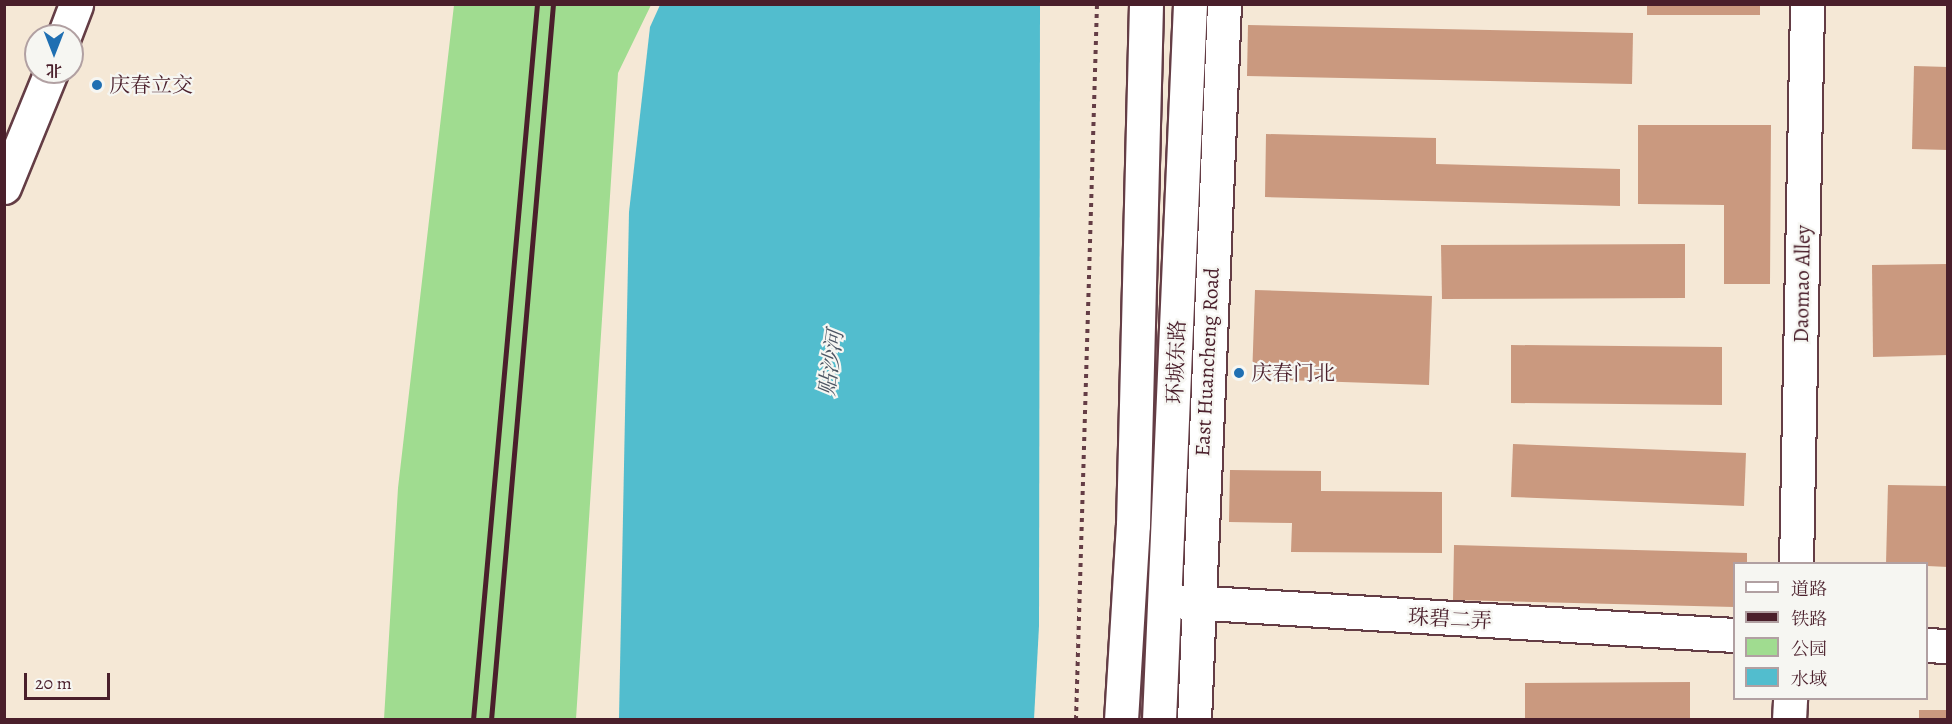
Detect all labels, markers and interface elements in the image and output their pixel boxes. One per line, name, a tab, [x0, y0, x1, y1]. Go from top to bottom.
north arrow	[24, 24, 84, 84]
text: 北	[46, 59, 62, 81]
place label: 庆春立交	[109, 72, 193, 98]
marker: 庆春立交	[90, 78, 104, 92]
street label: Daomao Alley	[1788, 225, 1816, 343]
street label: East Huancheng Road	[1189, 267, 1225, 457]
street label: 环城东路	[1162, 320, 1190, 404]
water label: 贴沙河	[814, 328, 850, 398]
place label: 庆春门北	[1251, 360, 1335, 386]
marker: 庆春门北	[1232, 366, 1246, 380]
legend	[1733, 562, 1928, 700]
text: 道路	[1791, 577, 1827, 601]
street label: 珠碧二弄	[1407, 604, 1493, 634]
text: 铁路	[1791, 607, 1827, 631]
text: 公园	[1791, 637, 1827, 661]
scale bar	[27, 661, 112, 699]
text: 水域	[1791, 667, 1827, 691]
text: 20 m	[35, 671, 72, 695]

